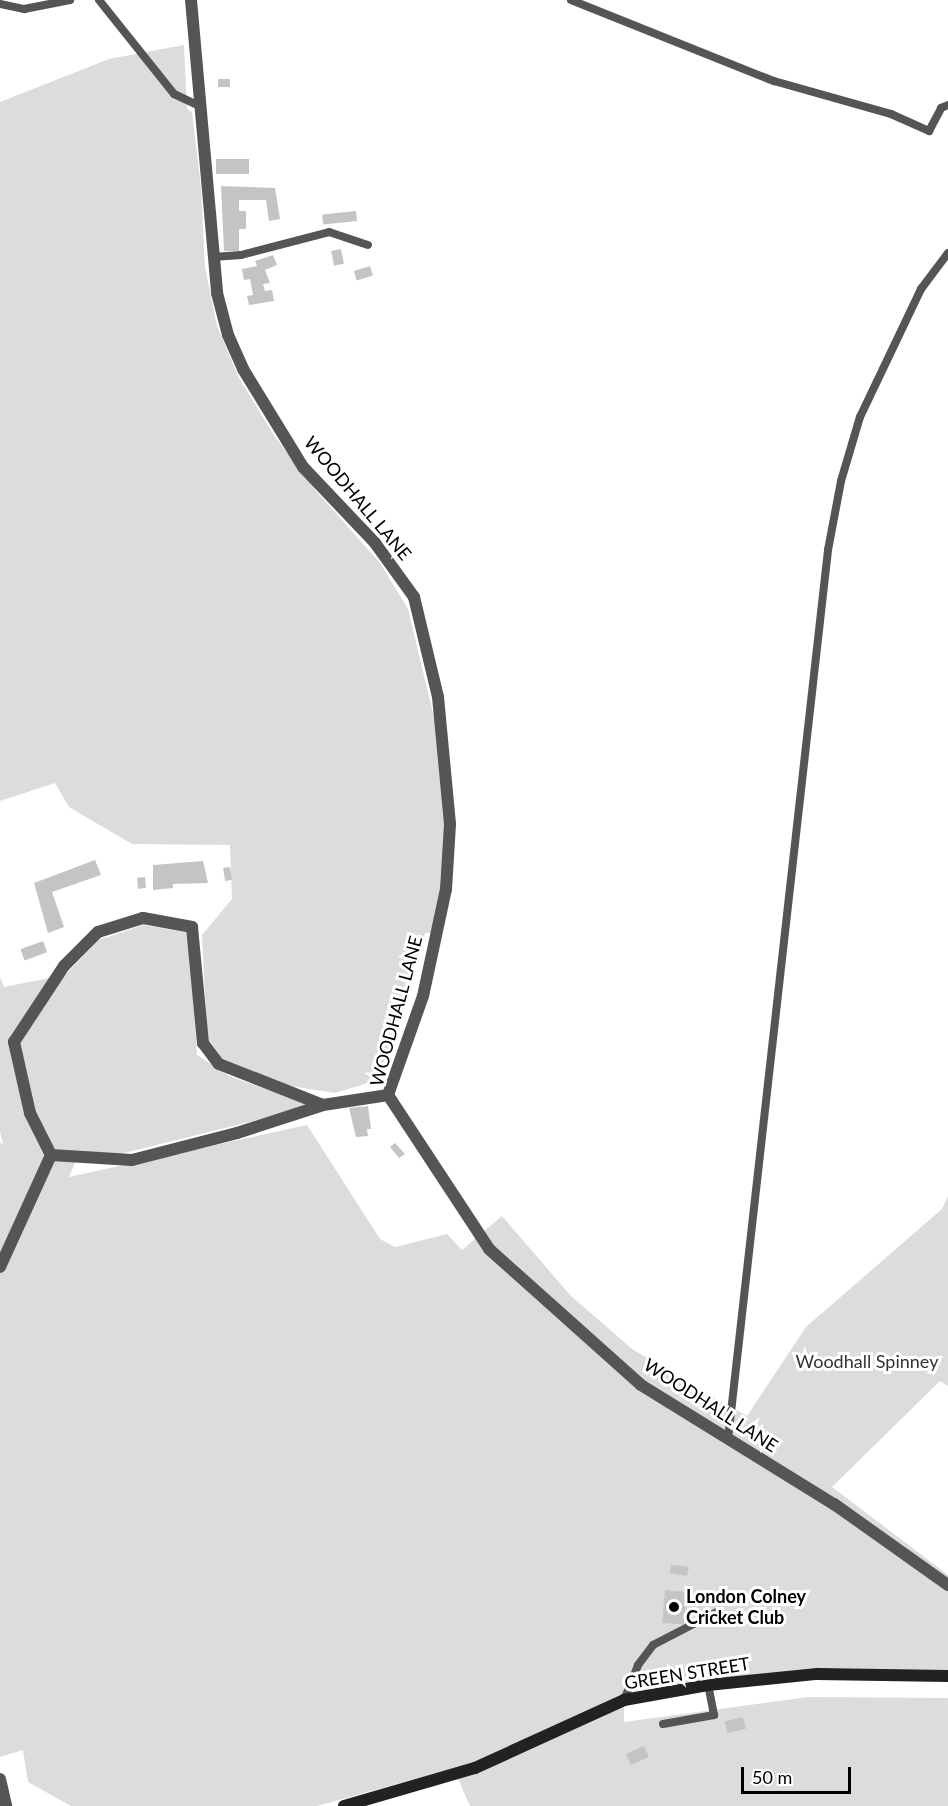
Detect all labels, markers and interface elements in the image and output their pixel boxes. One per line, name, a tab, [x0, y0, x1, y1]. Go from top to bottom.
street label: WOODHALL LANE	[300, 431, 416, 565]
street label: WOODHALL LANE	[365, 933, 427, 1089]
park label: Woodhall Spinney	[796, 1350, 938, 1372]
street label: WOODHALL LANE	[640, 1354, 782, 1456]
place label: London Colney Cricket Club	[686, 1586, 806, 1628]
marker: London Colney Cricket Club	[667, 1600, 681, 1614]
street label: GREEN STREET	[623, 1652, 751, 1694]
scale bar	[744, 1755, 854, 1793]
text: 50 m	[752, 1766, 792, 1788]

